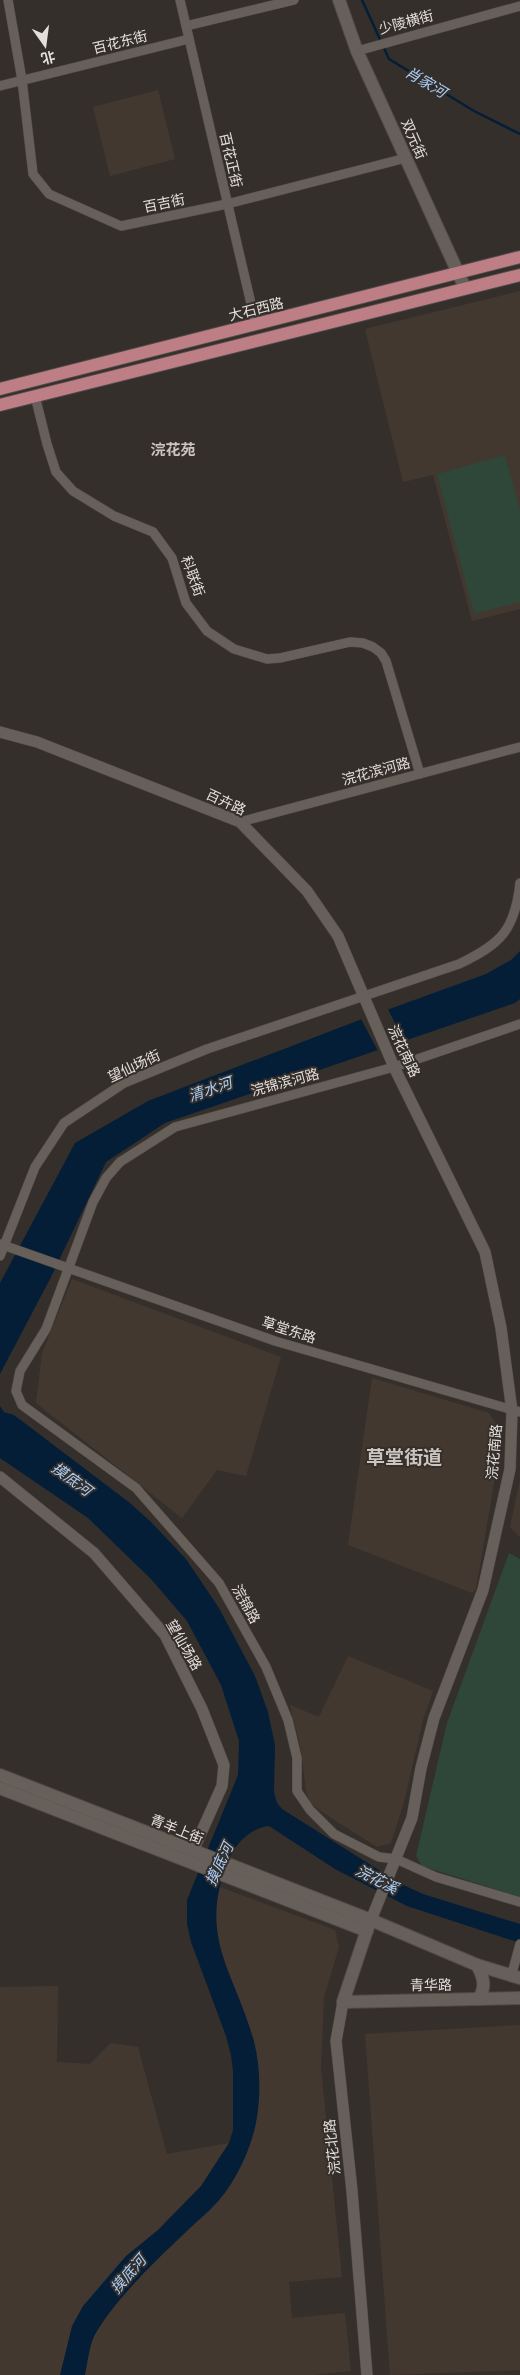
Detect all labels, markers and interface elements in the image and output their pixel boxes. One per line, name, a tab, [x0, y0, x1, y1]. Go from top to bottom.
street label: 少陵横街	[377, 6, 435, 38]
north arrow	[20, 20, 70, 70]
street label: 百花东街	[91, 26, 149, 58]
text: 北	[39, 47, 57, 68]
water label: 肖家河	[402, 62, 453, 103]
street label: 双元街	[397, 116, 431, 162]
street label: 百花正街	[216, 131, 246, 189]
street label: 百吉街	[142, 190, 186, 216]
street label: 大石西路	[227, 293, 285, 325]
district label: 浣花苑	[150, 440, 196, 459]
street label: 科联街	[177, 553, 209, 599]
street label: 浣花滨河路	[340, 753, 412, 789]
street label: 百卉路	[203, 785, 249, 819]
street label: 浣花南路	[384, 1022, 424, 1080]
street label: 望仙场街	[105, 1046, 163, 1086]
street label: 浣锦滨河路	[249, 1064, 321, 1100]
water label: 清水河	[186, 1072, 237, 1105]
street label: 草堂东路	[260, 1313, 318, 1347]
street label: 浣花南路	[483, 1423, 505, 1481]
district label: 草堂街道	[366, 1445, 442, 1469]
water label: 摸底河	[48, 1458, 98, 1502]
street label: 浣锦路	[228, 1581, 264, 1627]
street label: 望仙场路	[162, 1616, 206, 1674]
street label: 青羊上街	[148, 1810, 206, 1848]
water label: 摸底河	[201, 1837, 238, 1888]
water label: 浣花溪	[353, 1860, 403, 1899]
street label: 青华路	[410, 1976, 452, 1994]
street label: 浣花北路	[320, 2118, 344, 2176]
water label: 摸底河	[106, 2249, 152, 2297]

